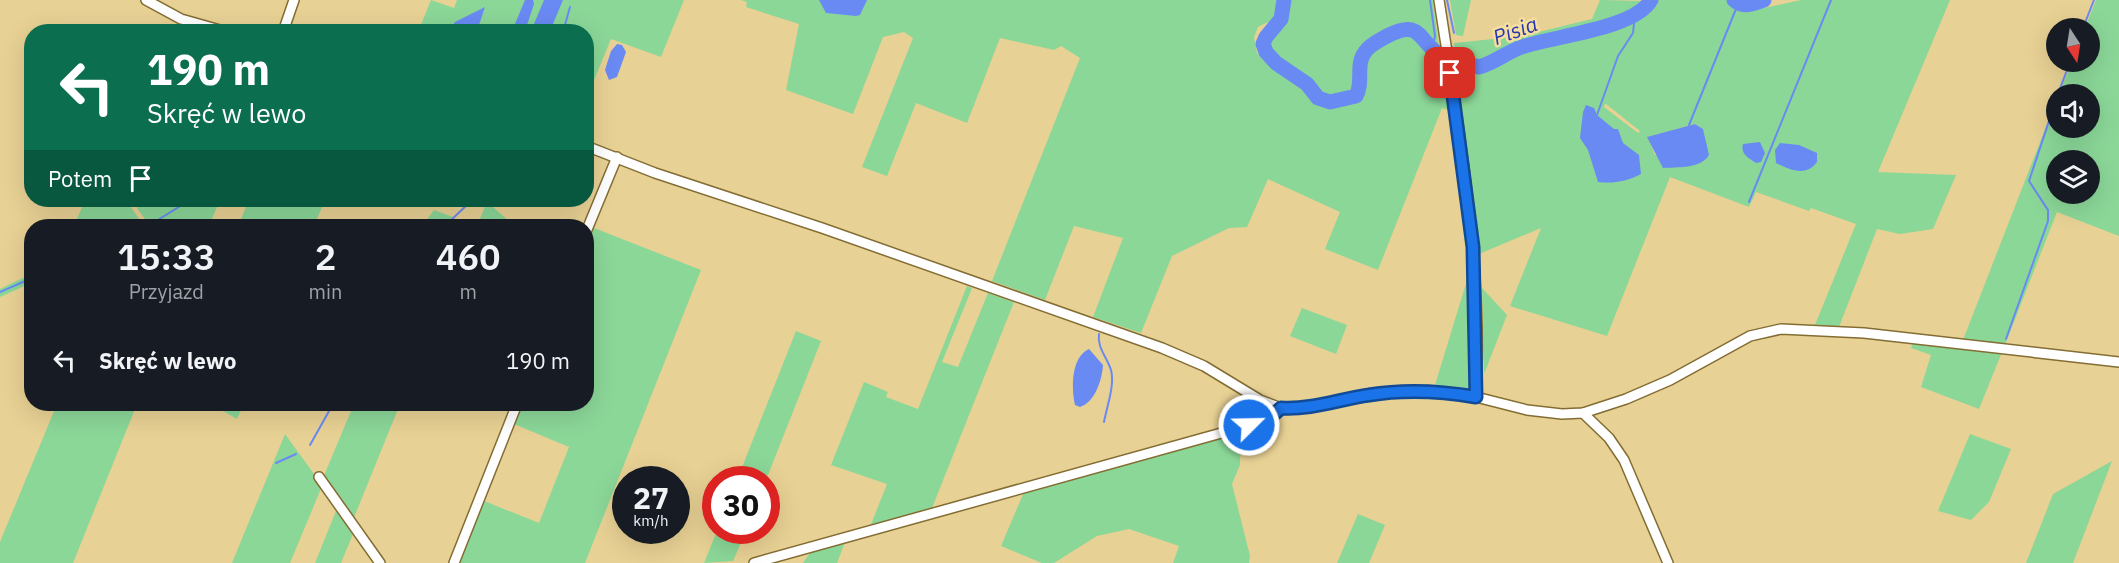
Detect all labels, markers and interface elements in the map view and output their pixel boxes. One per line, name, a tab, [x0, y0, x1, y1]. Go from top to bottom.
water label: Pisia	[1489, 9, 1541, 51]
north arrow	[2046, 18, 2100, 72]
map controls	[2046, 18, 2100, 204]
text: 190 m	[147, 42, 270, 97]
pin	[1424, 47, 1475, 98]
icon: left	[48, 48, 126, 126]
icon: arrive	[1433, 56, 1466, 89]
button: sound	[2046, 84, 2100, 138]
text: Skręć w lewo	[147, 95, 306, 130]
button: layers	[2046, 150, 2100, 204]
icon: arrive	[124, 162, 157, 195]
text: Potem	[48, 164, 112, 193]
text: 15:33	[117, 233, 215, 280]
text: 2	[315, 233, 336, 280]
text: 460	[436, 233, 501, 280]
text: Przyjazd	[129, 278, 204, 305]
text: min	[309, 278, 342, 305]
text: m	[459, 278, 477, 305]
icon: left	[48, 344, 81, 377]
text: Skręć w lewo	[99, 346, 236, 375]
text: 190 m	[506, 346, 570, 375]
position arrow	[1217, 393, 1281, 457]
speed limit sign: 30	[702, 466, 780, 544]
text: 27	[633, 478, 669, 517]
text: km/h	[633, 511, 669, 530]

